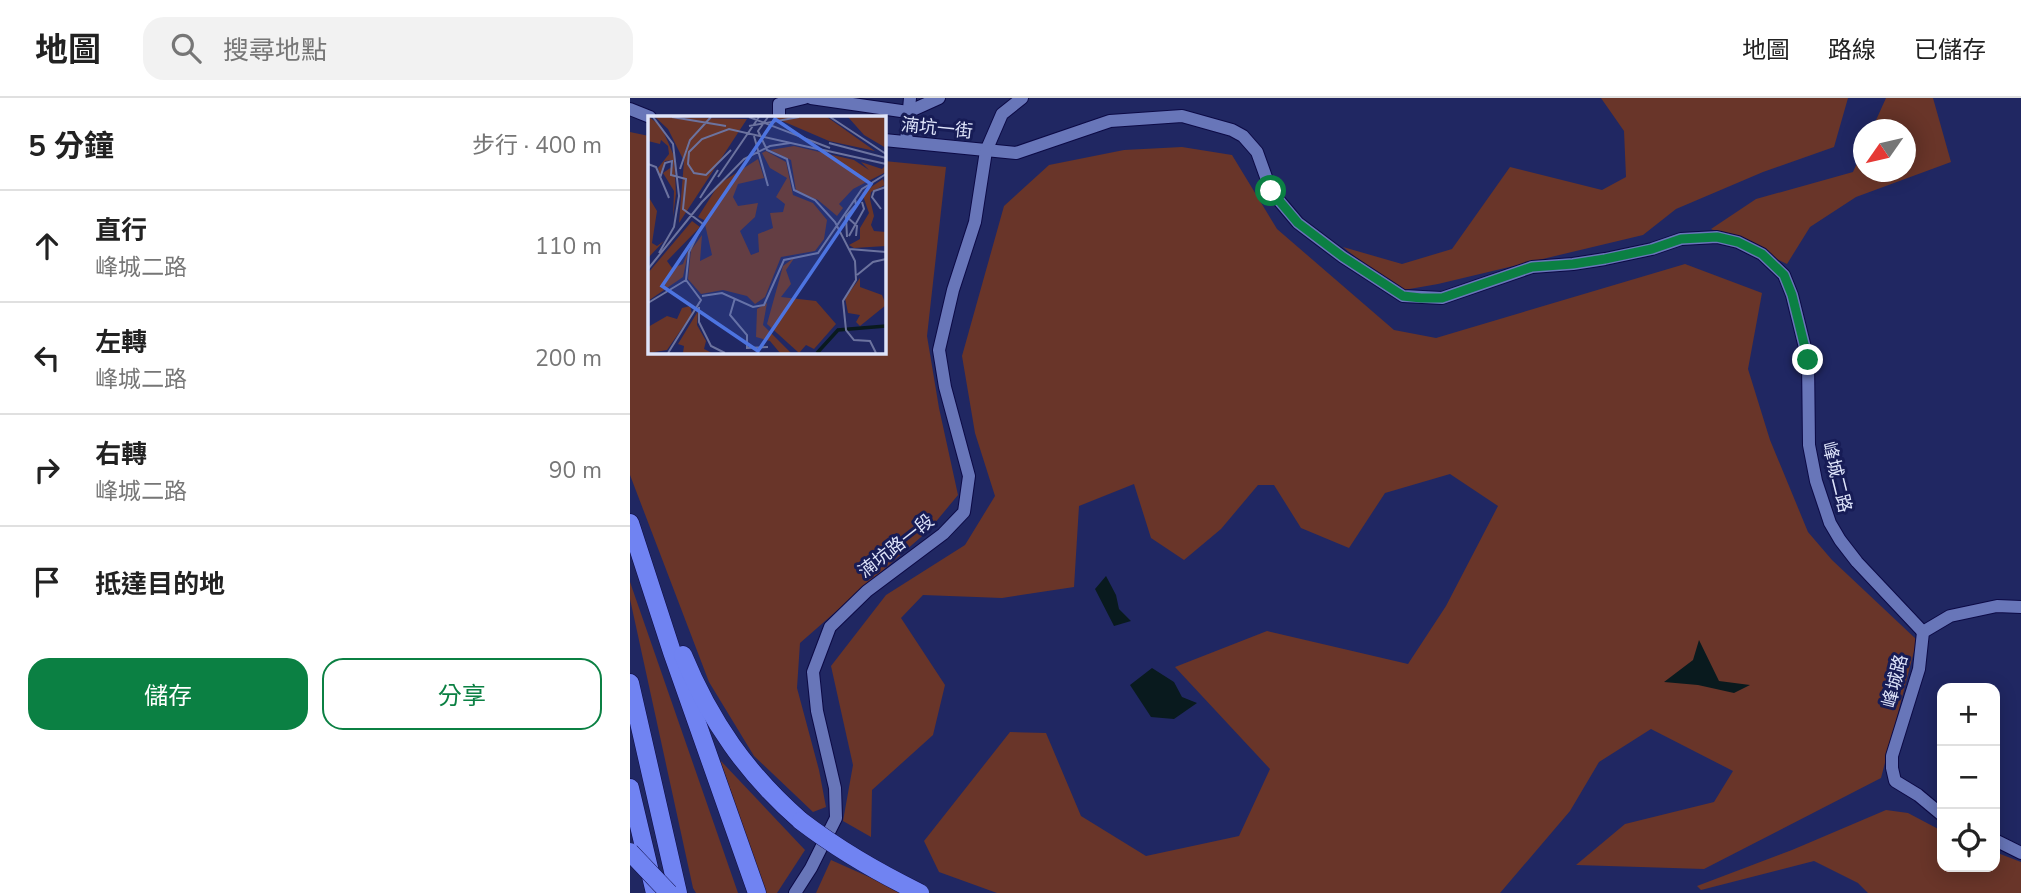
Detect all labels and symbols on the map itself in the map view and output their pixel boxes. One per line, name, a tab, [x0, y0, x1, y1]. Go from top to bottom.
street label: 湳坑一街	[900, 112, 974, 144]
inset map	[648, 116, 886, 354]
north arrow	[1853, 119, 1916, 182]
route start	[1255, 175, 1286, 206]
route end	[1792, 344, 1823, 375]
street label: 峰城二路	[1817, 439, 1857, 515]
street label: 湳坑路一段	[853, 509, 939, 583]
street label: 峰城路	[1877, 652, 1913, 710]

